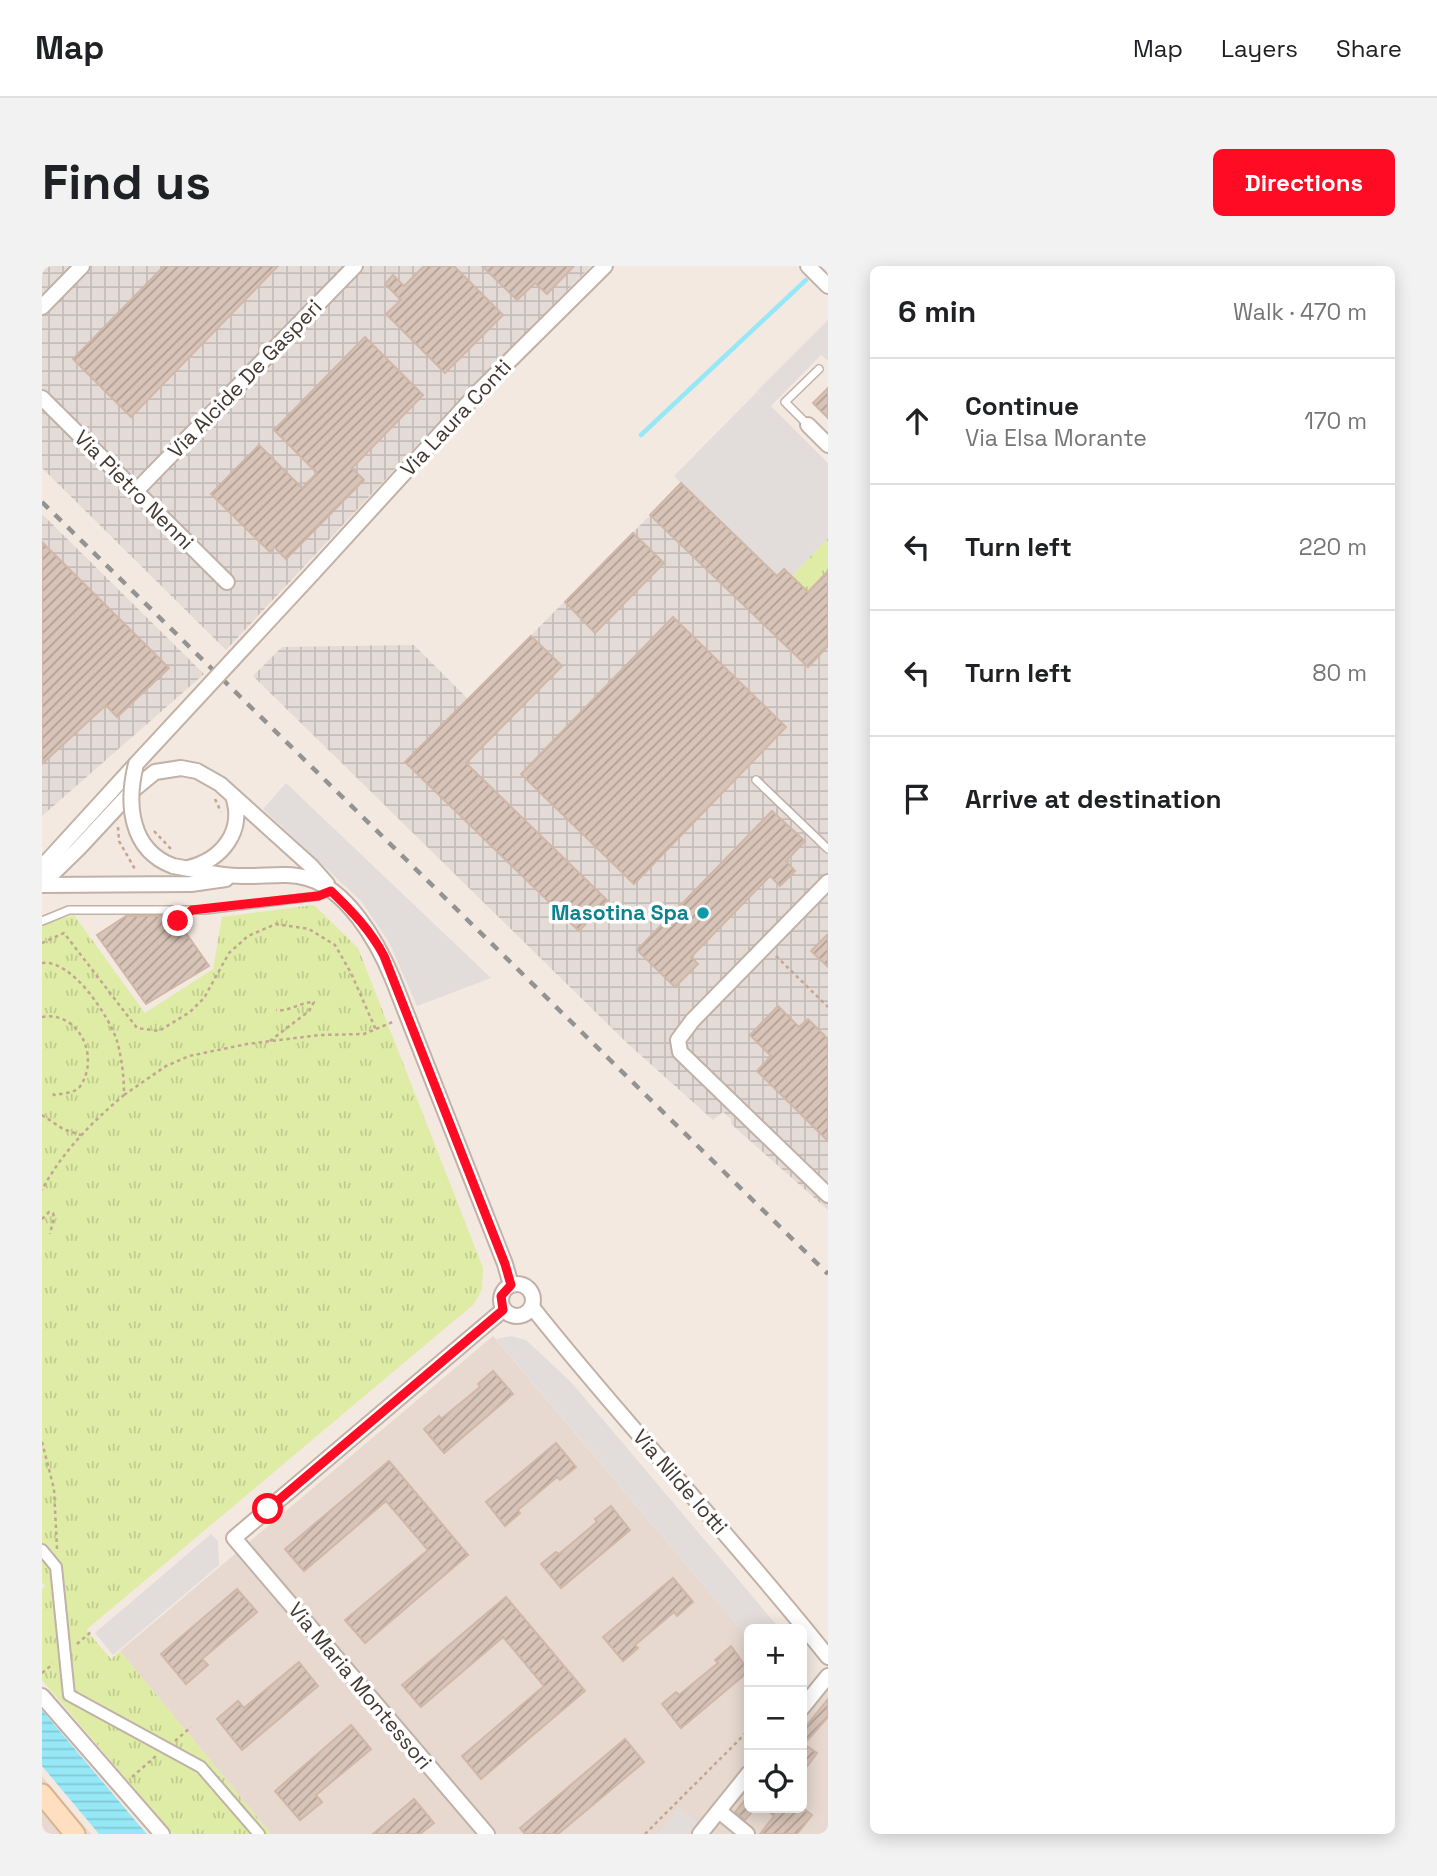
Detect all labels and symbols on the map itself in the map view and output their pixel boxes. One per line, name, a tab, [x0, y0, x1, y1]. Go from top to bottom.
street label: Via Alcide De Gasperi	[162, 294, 327, 464]
street label: Via Laura Conti	[394, 353, 517, 482]
street label: Via Pietro Nenni	[69, 424, 200, 555]
place label: Masotina Spa	[551, 899, 689, 926]
route end	[162, 905, 193, 936]
marker: Masotina Spa	[695, 905, 711, 921]
street label: Via Nilde Iotti	[627, 1423, 733, 1540]
route start	[252, 1493, 283, 1524]
street label: Via Maria Montessori	[283, 1597, 438, 1775]

